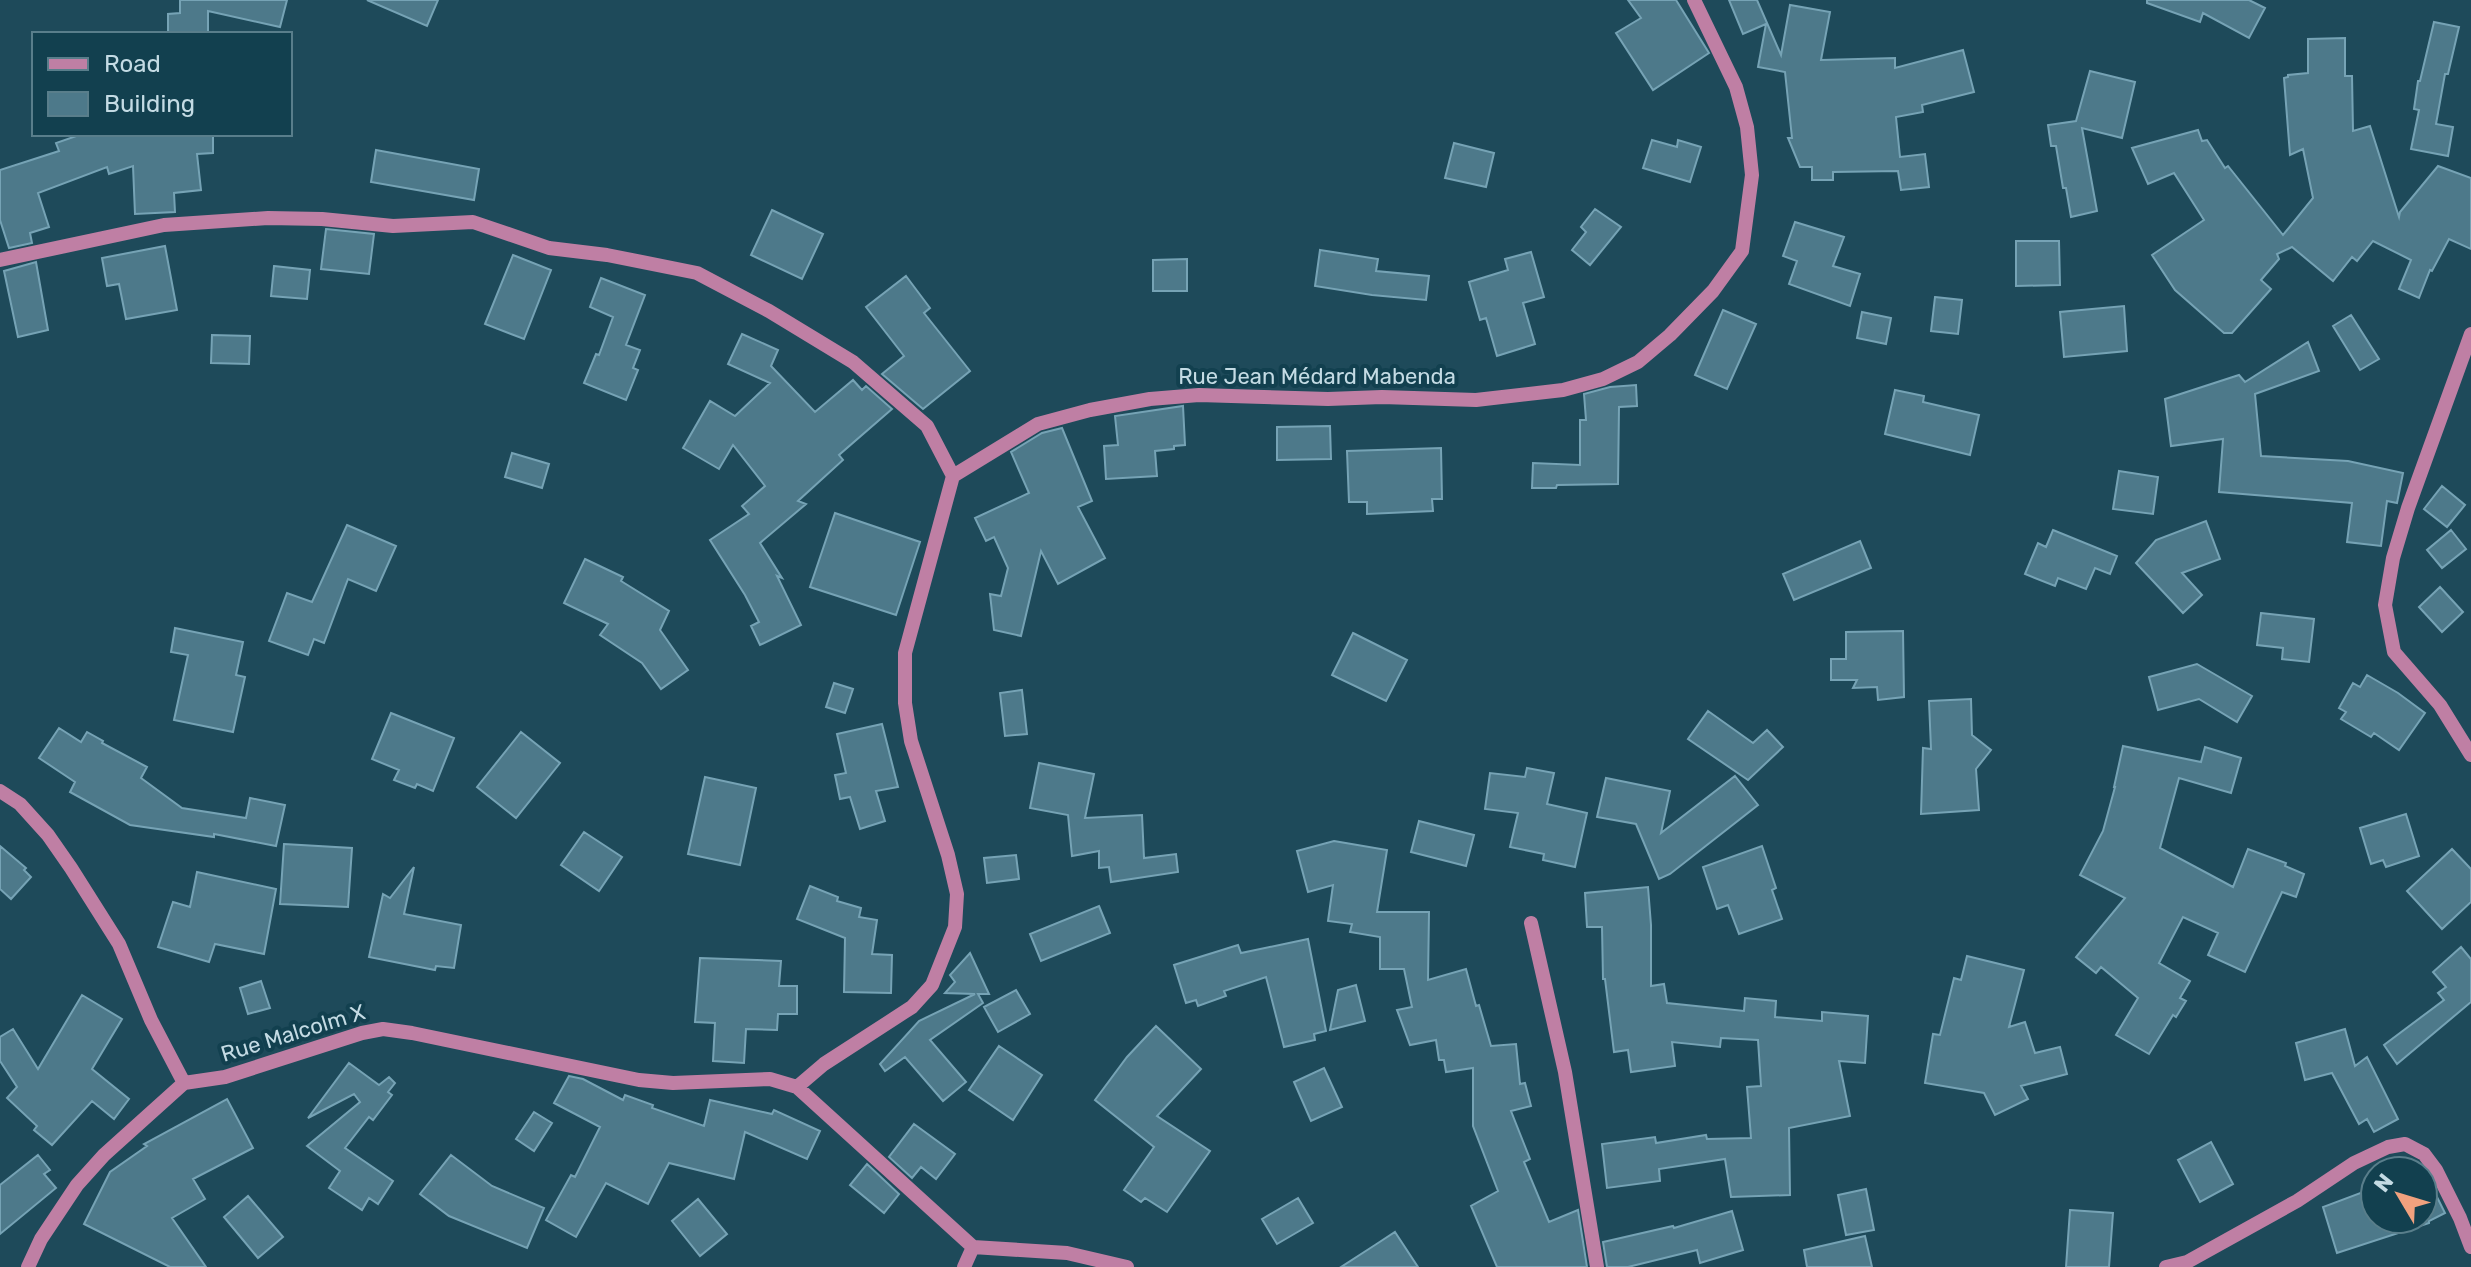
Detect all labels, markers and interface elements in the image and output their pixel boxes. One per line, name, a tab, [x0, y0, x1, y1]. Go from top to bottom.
legend	[32, 32, 292, 136]
text: Road	[104, 50, 161, 78]
text: Building	[104, 90, 195, 118]
street label: Rue Jean Médard Mabenda	[1178, 363, 1456, 390]
street label: Rue Malcolm X	[218, 998, 368, 1068]
north arrow	[2359, 1155, 2439, 1235]
text: N	[2368, 1168, 2399, 1198]

